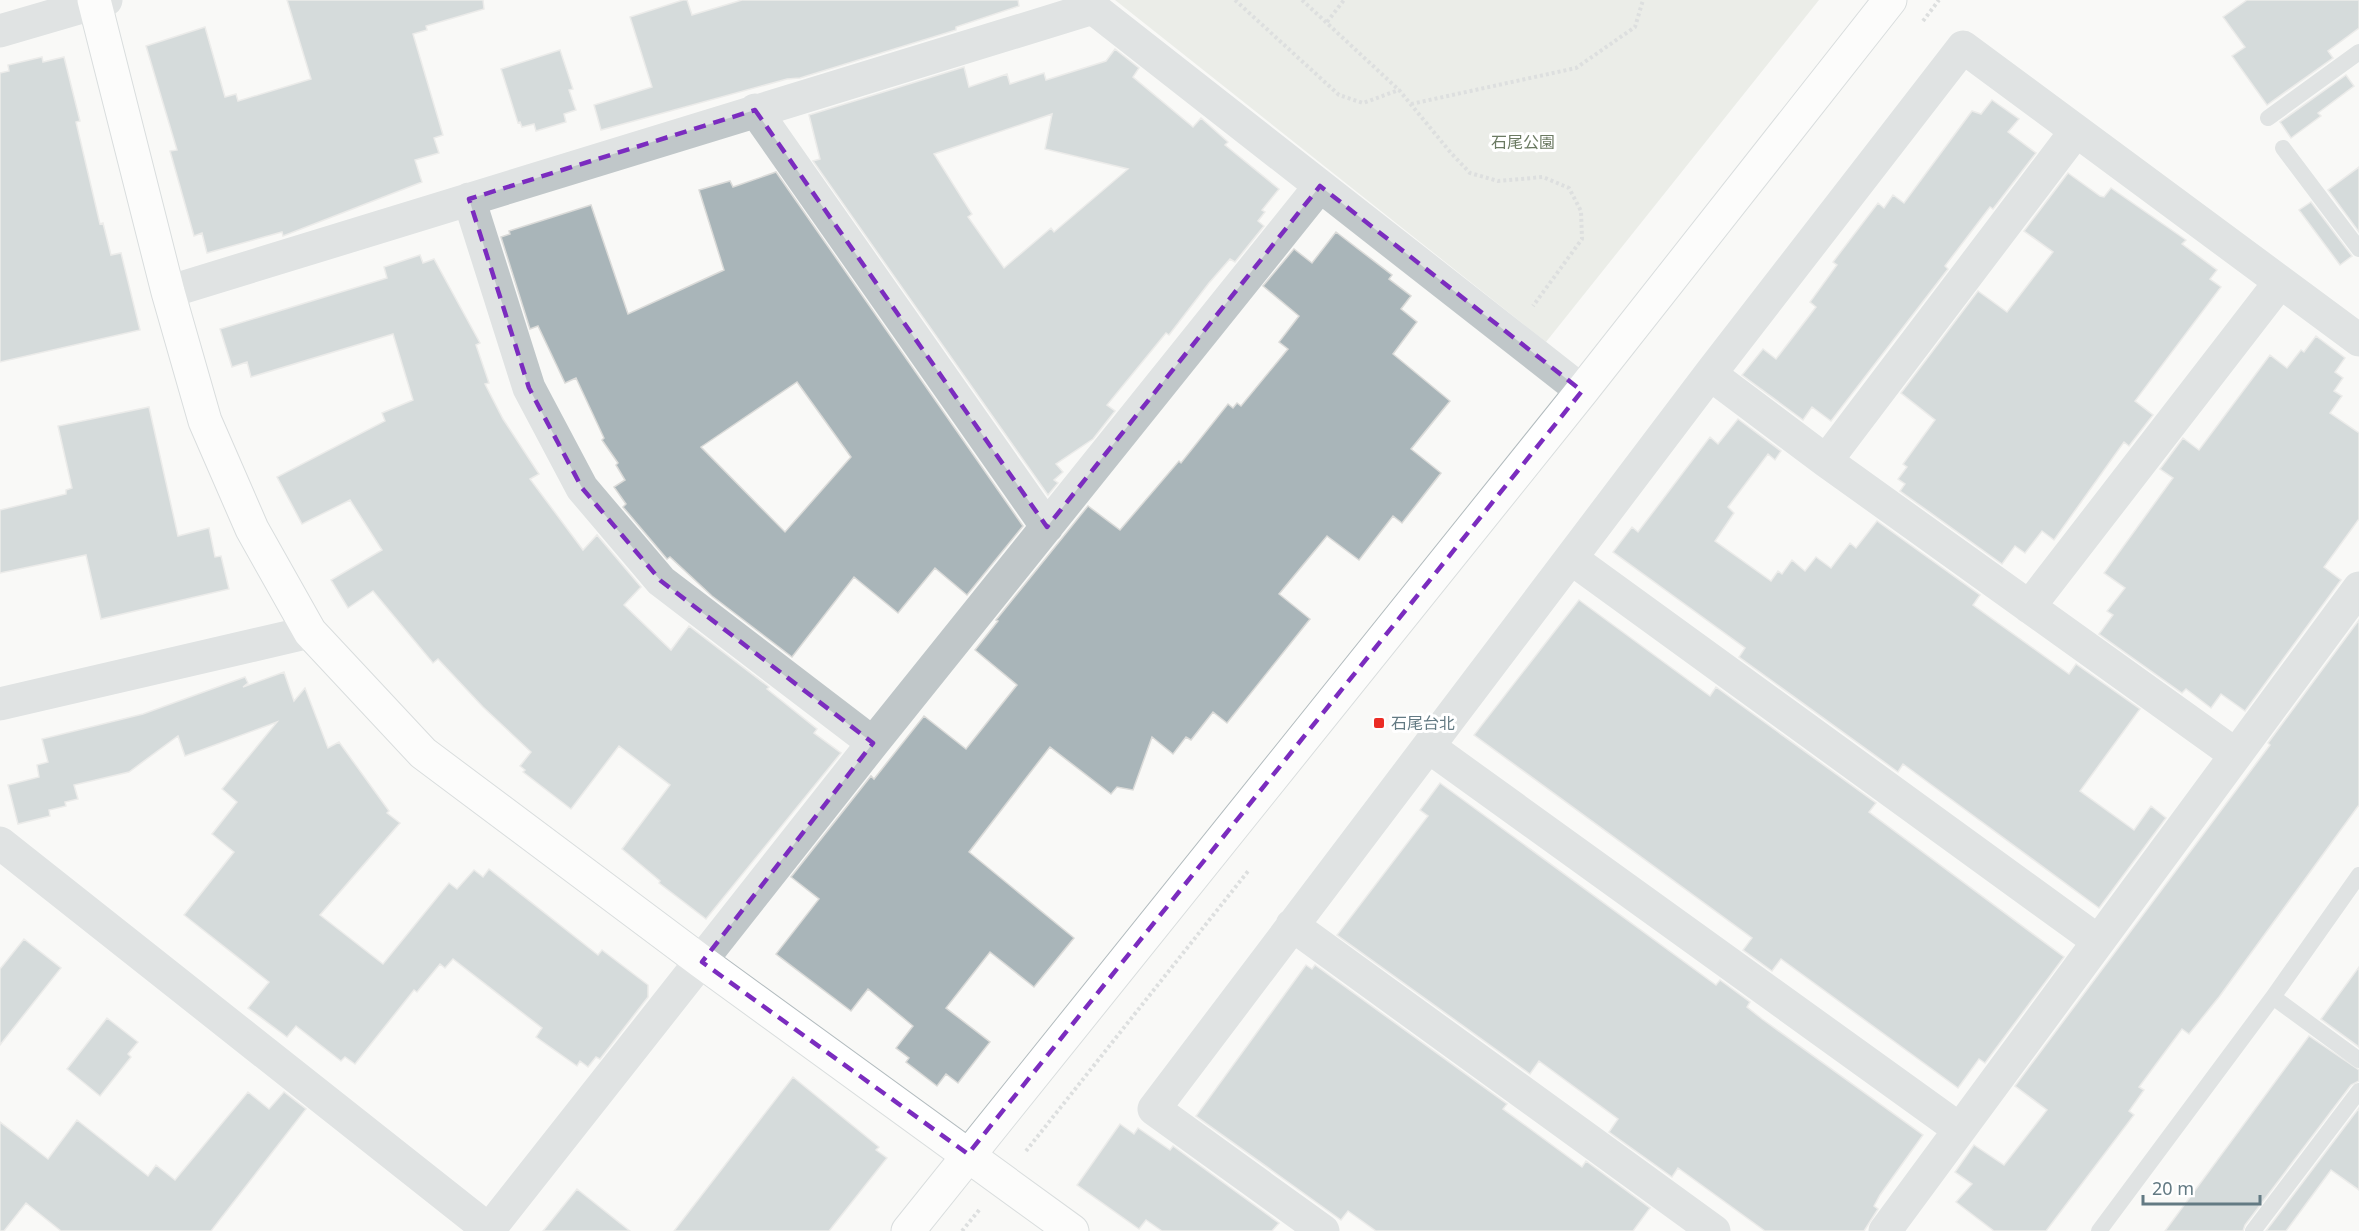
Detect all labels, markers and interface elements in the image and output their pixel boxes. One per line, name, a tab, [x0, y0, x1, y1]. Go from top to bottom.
park label: 石尾公園	[1491, 131, 1555, 153]
place label: 石尾台北	[1391, 712, 1455, 734]
marker: 石尾台北	[1372, 716, 1386, 730]
scale bar	[2143, 1168, 2260, 1206]
text: 20 m	[2152, 1176, 2194, 1200]

